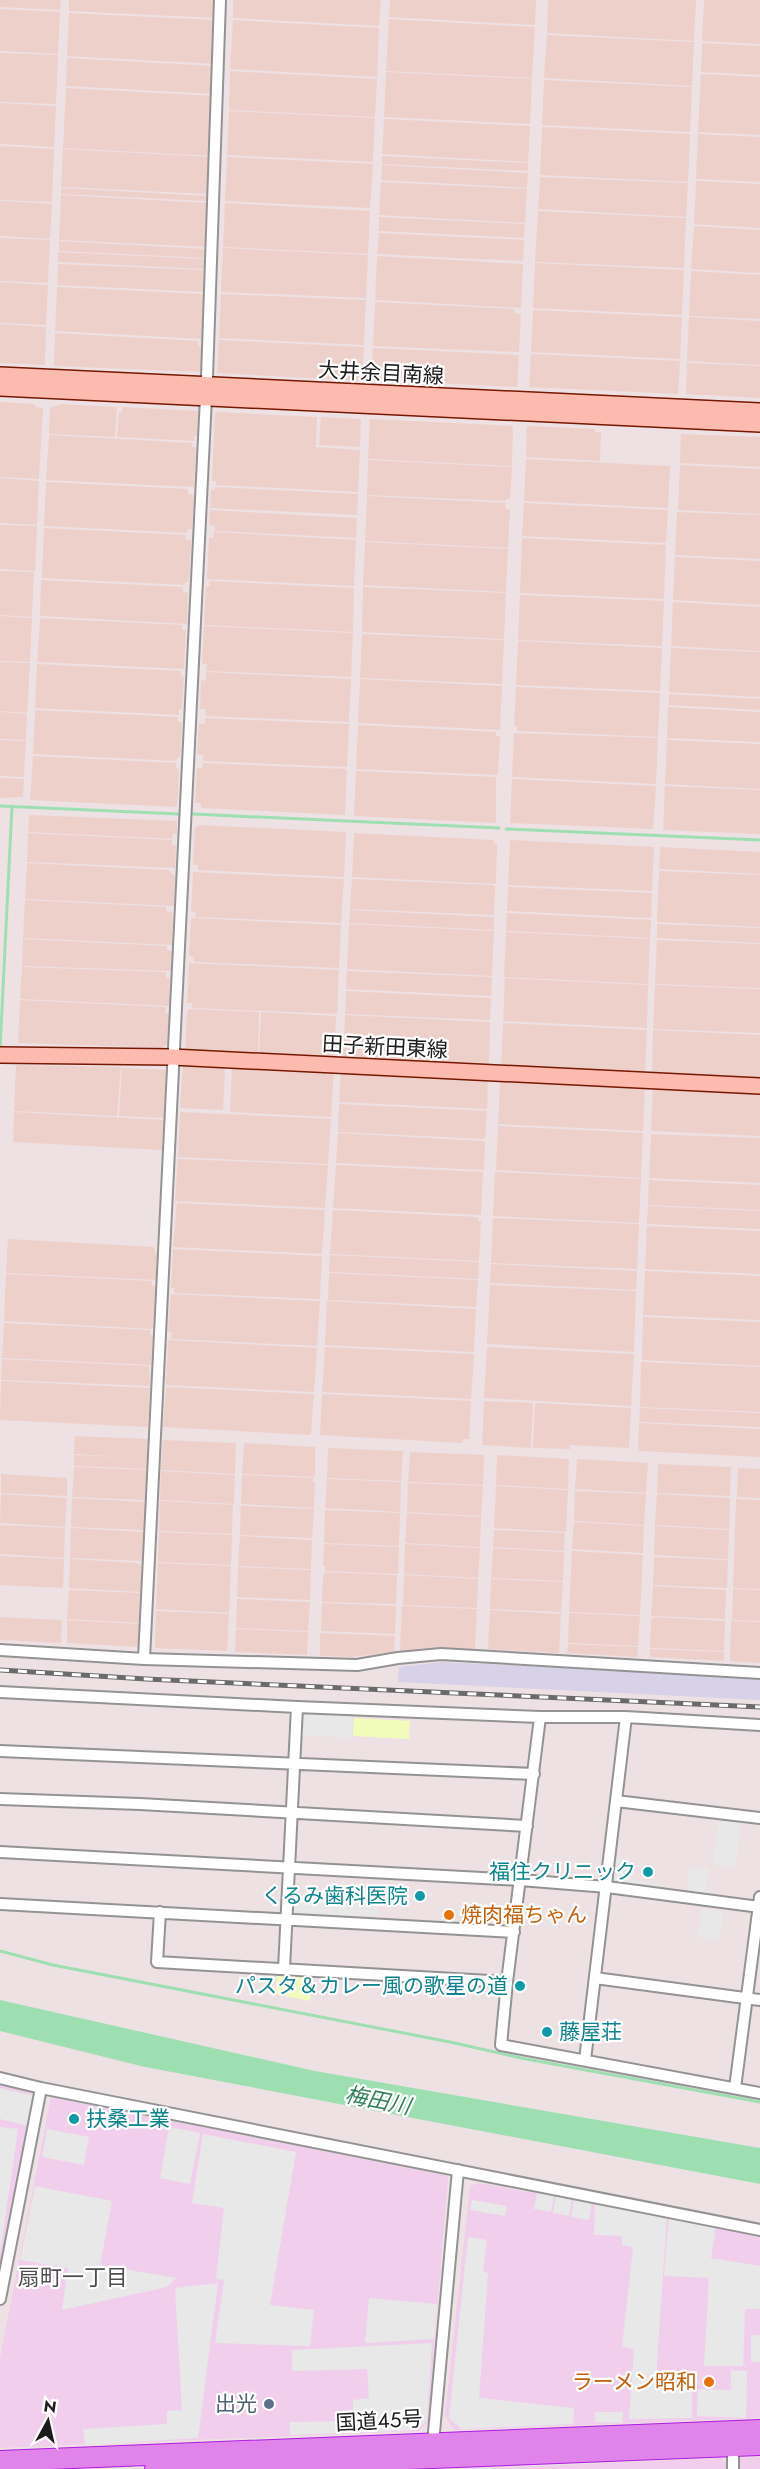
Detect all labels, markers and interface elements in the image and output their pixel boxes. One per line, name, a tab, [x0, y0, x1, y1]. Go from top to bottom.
street label: 大井余目南線	[317, 355, 445, 391]
street label: 田子新田東線	[321, 1029, 449, 1065]
place label: 福住クリニック	[489, 1857, 636, 1887]
marker: 福住クリニック	[641, 1865, 655, 1879]
place label: くるみ歯科医院	[261, 1881, 408, 1911]
marker: くるみ歯科医院	[413, 1889, 427, 1903]
place label: 焼肉福ちゃん	[461, 1900, 587, 1930]
marker: 焼肉福ちゃん	[442, 1908, 456, 1922]
place label: パスタ＆カレー風の歌星の道	[235, 1971, 508, 2001]
marker: パスタ＆カレー風の歌星の道	[513, 1979, 527, 1993]
place label: 藤屋荘	[559, 2017, 622, 2047]
marker: 藤屋荘	[540, 2025, 554, 2039]
water label: 梅田川	[343, 2078, 415, 2122]
place label: 扶桑工業	[86, 2104, 170, 2134]
marker: 扶桑工業	[67, 2112, 81, 2126]
district label: 扇町一丁目	[18, 2261, 128, 2293]
place label: ラーメン昭和	[572, 2367, 697, 2397]
marker: ラーメン昭和	[702, 2375, 716, 2389]
place label: 出光	[215, 2389, 257, 2419]
north arrow	[18, 2391, 78, 2451]
text: N	[42, 2394, 58, 2419]
marker: 出光	[262, 2397, 276, 2411]
street label: 国道45号	[335, 2404, 423, 2438]

